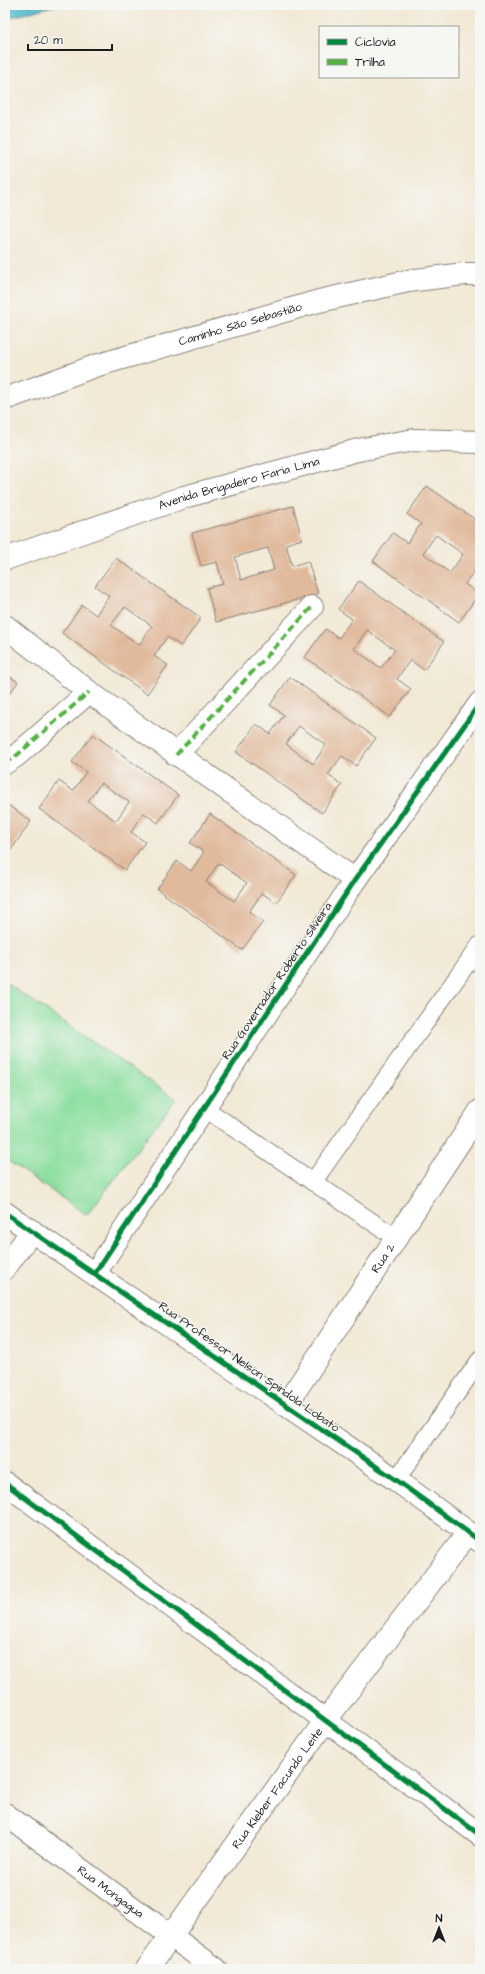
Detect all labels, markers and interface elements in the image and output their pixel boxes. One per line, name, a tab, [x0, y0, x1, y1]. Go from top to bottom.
scale bar	[28, 26, 112, 52]
legend	[319, 26, 459, 78]
text: 20 m	[34, 32, 63, 49]
text: Ciclovia	[355, 34, 396, 51]
text: Trilha	[355, 54, 385, 71]
street label: Caminho São Sebastião	[177, 298, 304, 350]
street label: Avenida Brigadeiro Faria Lima	[156, 452, 321, 514]
street label: Rua Governador Roberto Silveira	[218, 899, 336, 1063]
street label: Rua 2	[367, 1240, 399, 1276]
street label: Rua Professor Nelson Spindola Lobato	[155, 1298, 343, 1436]
street label: Rua Kleber Facundo Leite	[228, 1723, 327, 1852]
street label: Rua Mongagua	[74, 1861, 147, 1922]
north arrow	[419, 1908, 459, 1948]
text: N	[436, 1911, 443, 1926]

